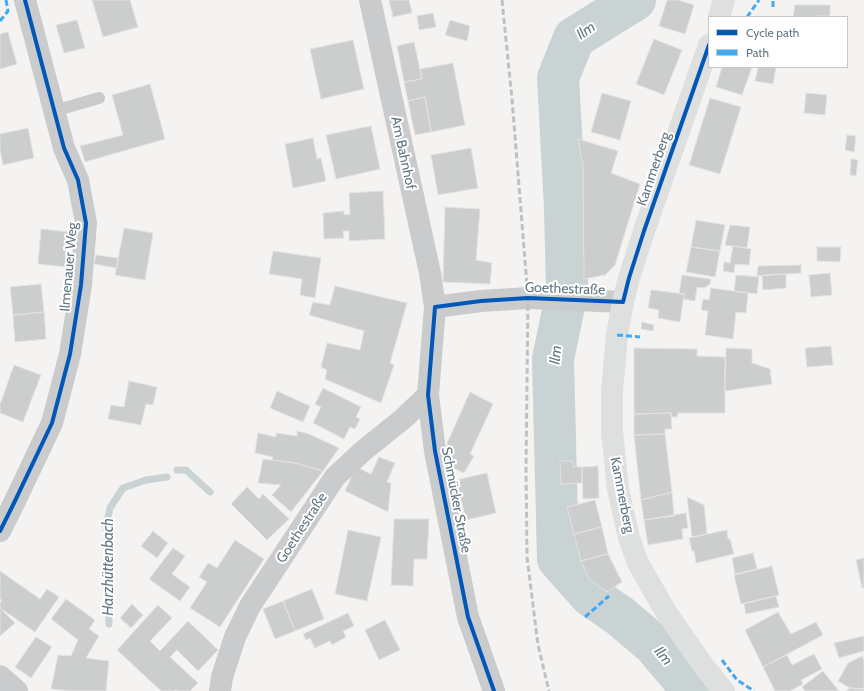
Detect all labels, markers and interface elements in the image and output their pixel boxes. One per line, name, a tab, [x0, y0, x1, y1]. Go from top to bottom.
legend	[708, 16, 848, 68]
water label: Ilm	[573, 18, 599, 44]
text: Cycle path	[746, 25, 799, 40]
text: Path	[746, 45, 769, 60]
street label: Am Bahnhof	[387, 115, 419, 191]
street label: Kammerberg	[634, 130, 674, 208]
street label: Ilmenauer Weg	[57, 222, 81, 312]
street label: Goethestraße	[525, 279, 605, 299]
water label: Ilm	[546, 344, 566, 366]
street label: Schmücker Straße	[437, 446, 475, 554]
street label: Kammerberg	[606, 456, 638, 534]
street label: Goethestraße	[273, 490, 331, 566]
water label: Harzhüttenbach	[100, 518, 118, 616]
water label: Ilm	[650, 643, 676, 669]

